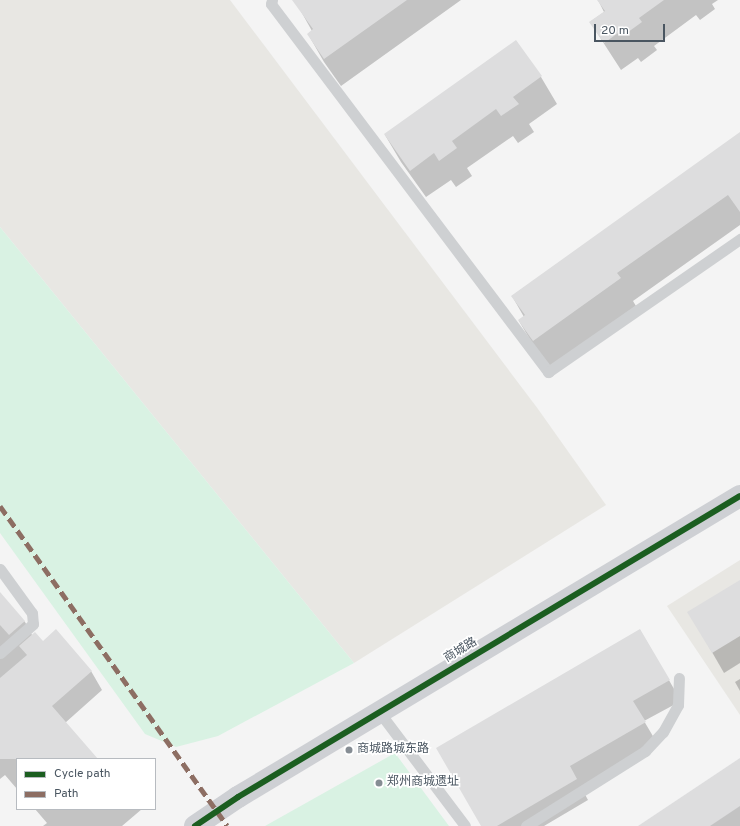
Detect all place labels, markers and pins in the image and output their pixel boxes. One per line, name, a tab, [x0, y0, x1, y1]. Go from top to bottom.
place label: 商城路城东路	[357, 743, 429, 757]
marker: 商城路城东路	[344, 745, 354, 755]
place label: 郑州商城遗址	[387, 776, 459, 790]
marker: 郑州商城遗址	[374, 778, 384, 788]

